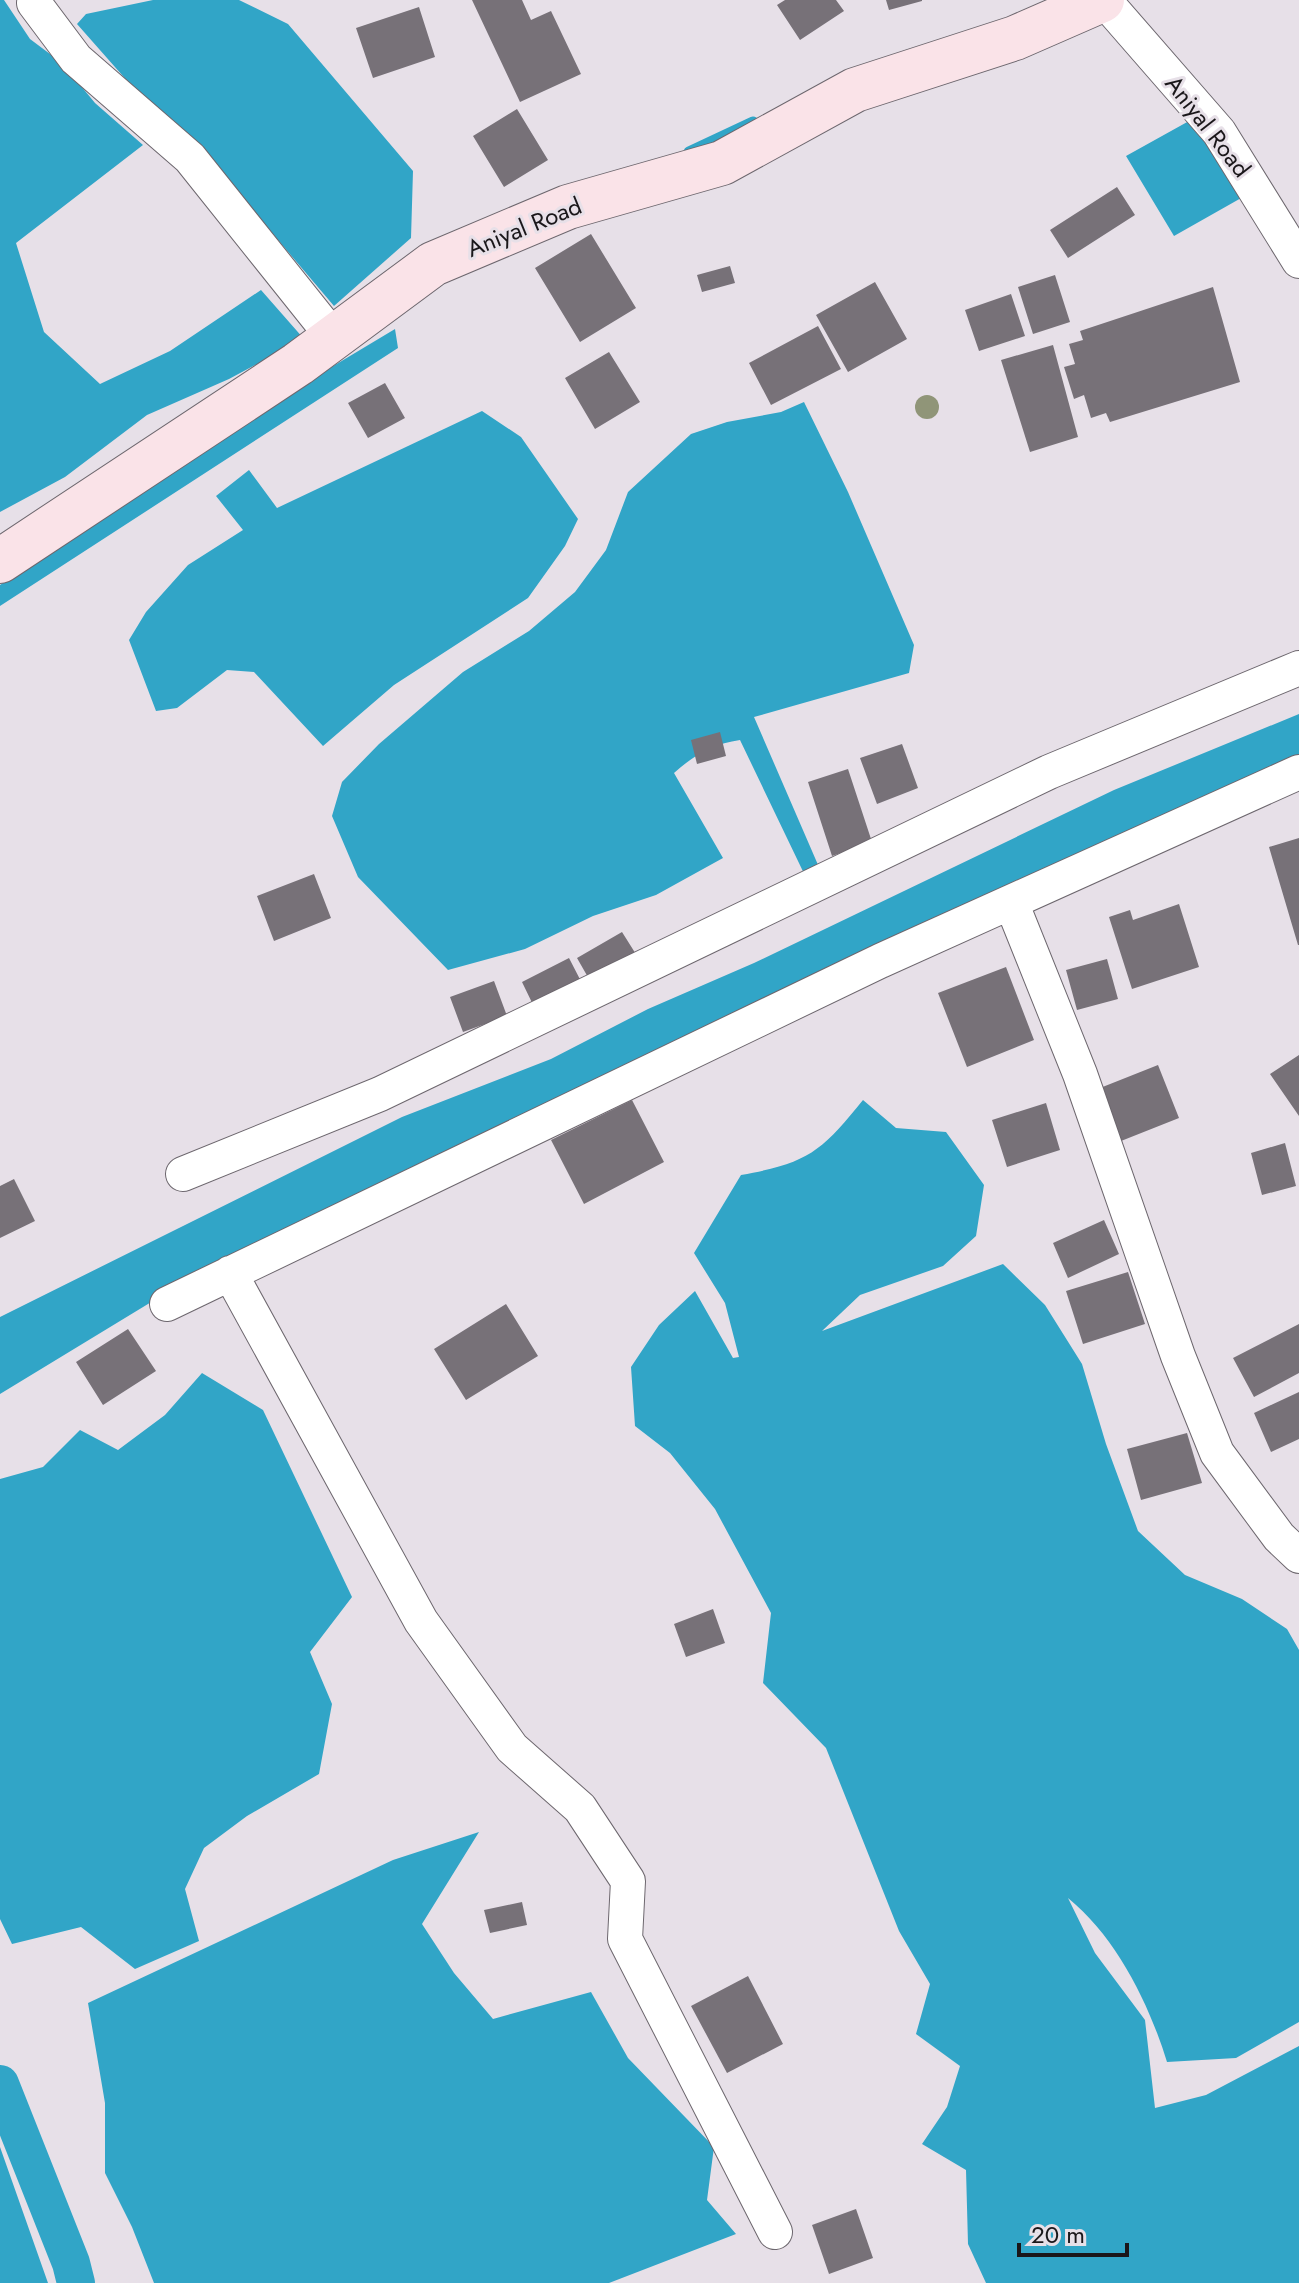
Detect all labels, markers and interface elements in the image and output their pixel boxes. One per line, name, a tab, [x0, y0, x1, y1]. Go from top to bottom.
street label: Aniyal Road	[1157, 67, 1259, 185]
street label: Aniyal Road	[461, 188, 587, 266]
scale bar	[1019, 2207, 1127, 2257]
text: 20 m	[1031, 2217, 1085, 2252]

